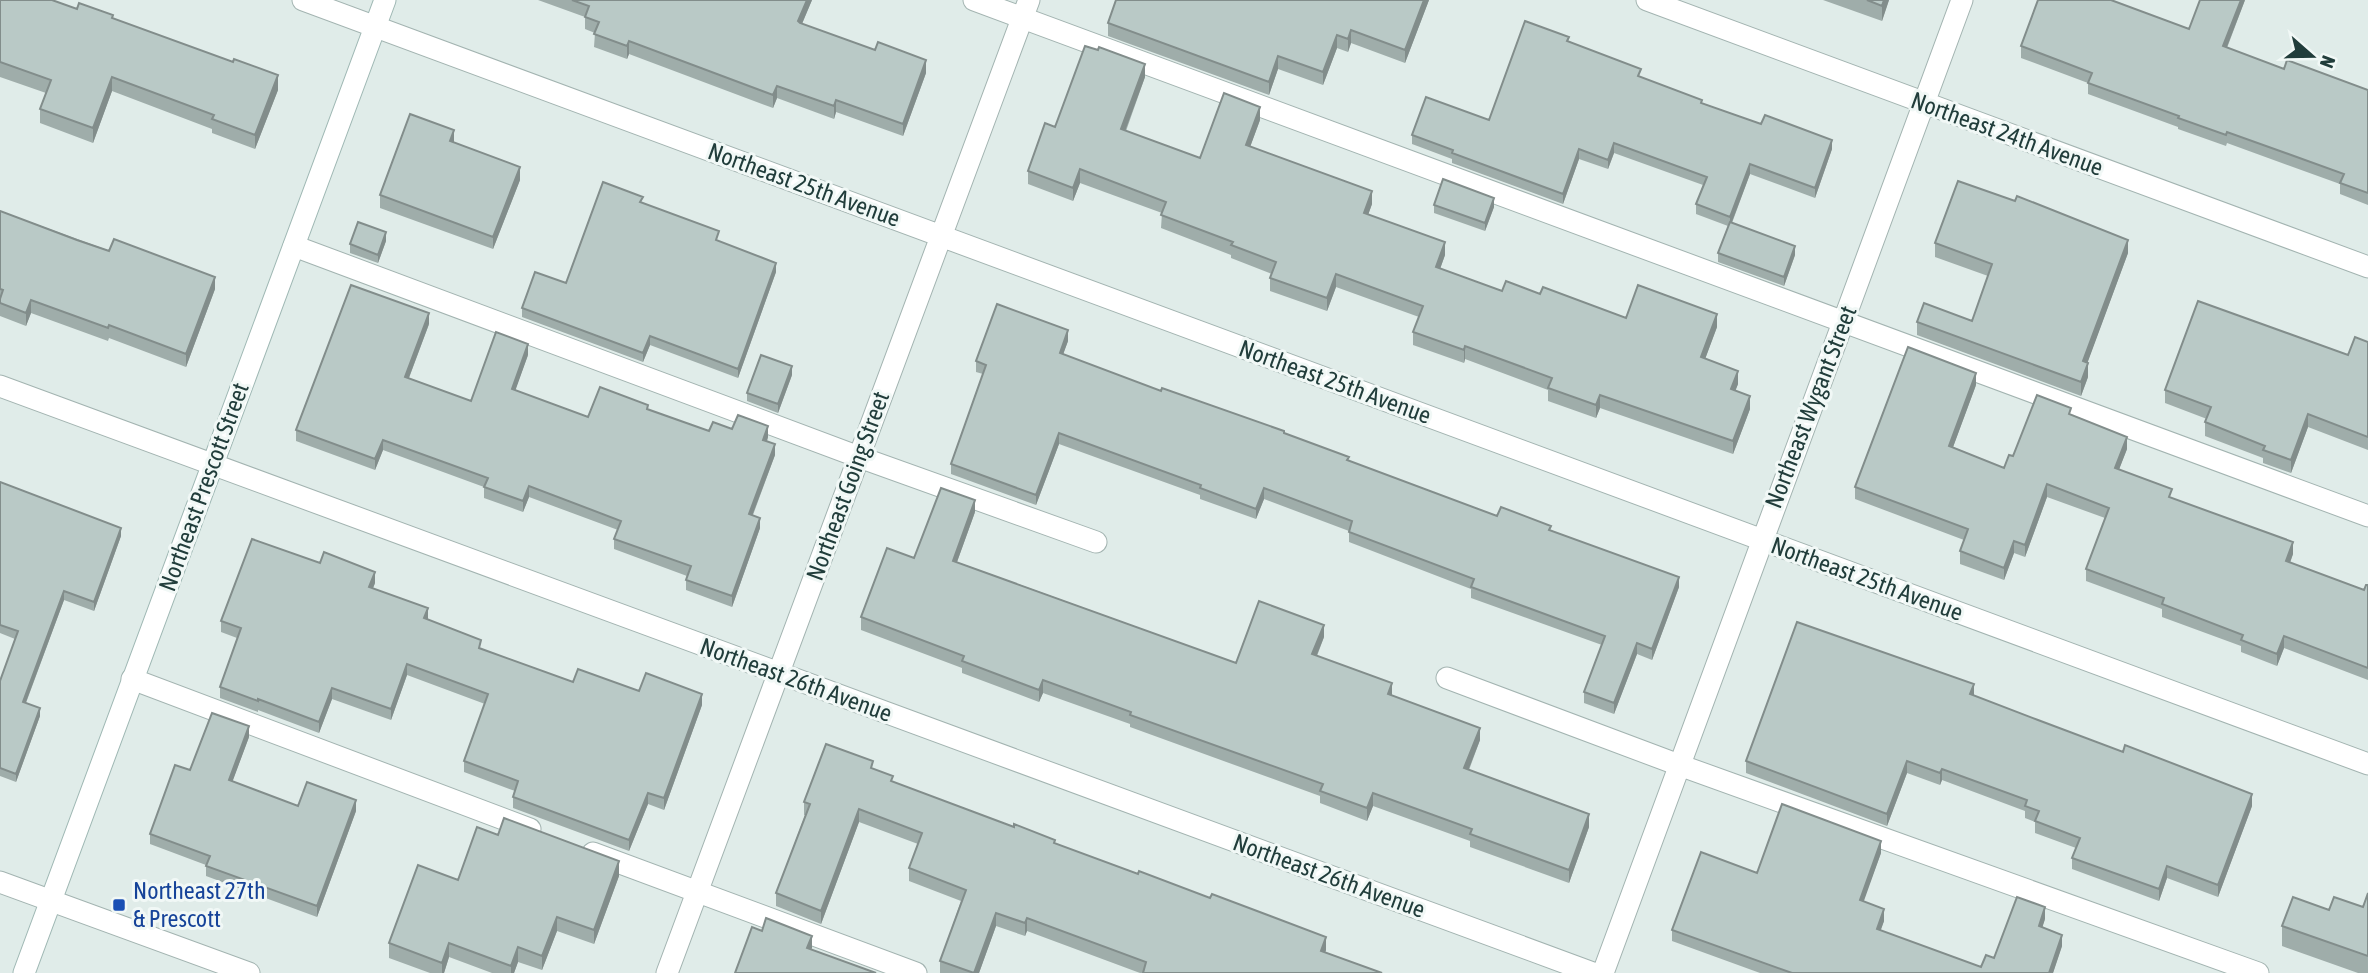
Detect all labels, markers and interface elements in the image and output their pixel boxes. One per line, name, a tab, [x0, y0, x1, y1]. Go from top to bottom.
north arrow	[2277, 21, 2347, 91]
text: N	[2316, 53, 2340, 71]
street label: Northeast 24th Avenue	[1907, 86, 2107, 181]
street label: Northeast 25th Avenue	[704, 137, 904, 232]
street label: Northeast Wygant Street	[1760, 302, 1862, 512]
street label: Northeast 25th Avenue	[1235, 334, 1435, 429]
street label: Northeast Prescott Street	[153, 379, 254, 595]
street label: Northeast Going Street	[801, 388, 894, 584]
street label: Northeast 25th Avenue	[1767, 531, 1967, 626]
street label: Northeast 26th Avenue	[696, 632, 896, 727]
street label: Northeast 26th Avenue	[1229, 828, 1429, 923]
place label: Northeast 27th & Prescott	[133, 877, 266, 932]
marker: Northeast 27th & Prescott	[111, 897, 127, 913]

